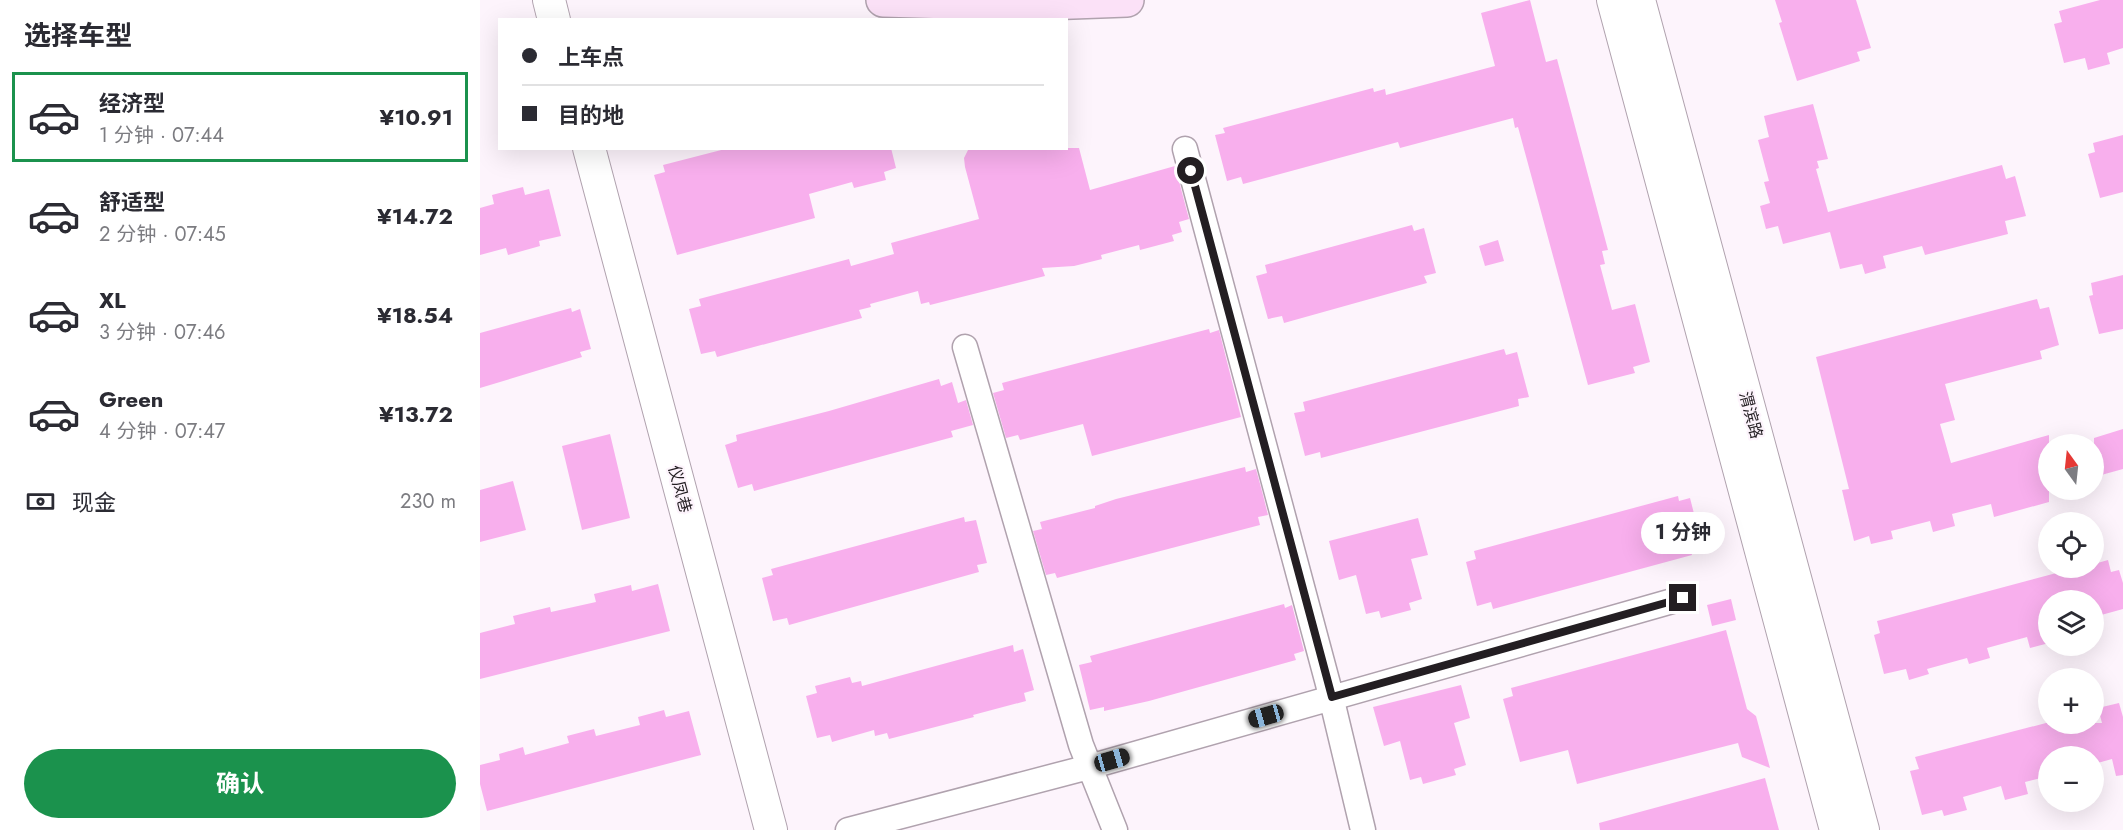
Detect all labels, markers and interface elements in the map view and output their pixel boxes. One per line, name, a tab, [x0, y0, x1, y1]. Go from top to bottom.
text: 选择车型	[24, 16, 132, 55]
text: 上车点	[558, 41, 624, 73]
text: 经济型	[99, 87, 165, 119]
icon: car	[27, 90, 81, 144]
text: 目的地	[558, 99, 624, 131]
text: ¥10.91	[380, 101, 453, 133]
text: 1 分钟 · 07:44	[99, 121, 224, 150]
route start	[1177, 157, 1204, 184]
text: 舒适型	[99, 186, 165, 218]
icon: car	[27, 189, 81, 243]
text: ¥14.72	[377, 200, 453, 232]
text: 2 分钟 · 07:45	[99, 220, 226, 249]
text: XL	[99, 284, 126, 316]
icon: car	[27, 288, 81, 342]
text: ¥18.54	[377, 299, 453, 331]
text: 3 分钟 · 07:46	[99, 318, 226, 347]
text: Green	[99, 383, 163, 415]
icon: car	[27, 387, 81, 441]
street label: 渭滨路	[1734, 389, 1768, 441]
text: ¥13.72	[379, 398, 453, 430]
text: 4 分钟 · 07:47	[99, 417, 225, 446]
north arrow	[2038, 434, 2104, 500]
map controls	[2038, 434, 2104, 812]
street label: 仪凤巷	[663, 463, 697, 515]
icon: cash	[24, 485, 57, 518]
text: 现金	[72, 486, 116, 518]
text: 230 m	[400, 487, 456, 516]
callout: 1 分钟	[1641, 511, 1725, 553]
button: locate	[2038, 512, 2104, 578]
text: 1 分钟	[1655, 518, 1711, 547]
route end	[1669, 584, 1696, 611]
button: layers	[2038, 590, 2104, 656]
button: +	[2038, 668, 2104, 734]
car	[1246, 702, 1286, 730]
car	[1092, 746, 1132, 774]
button: −	[2038, 746, 2104, 812]
button: 确认	[24, 749, 456, 818]

